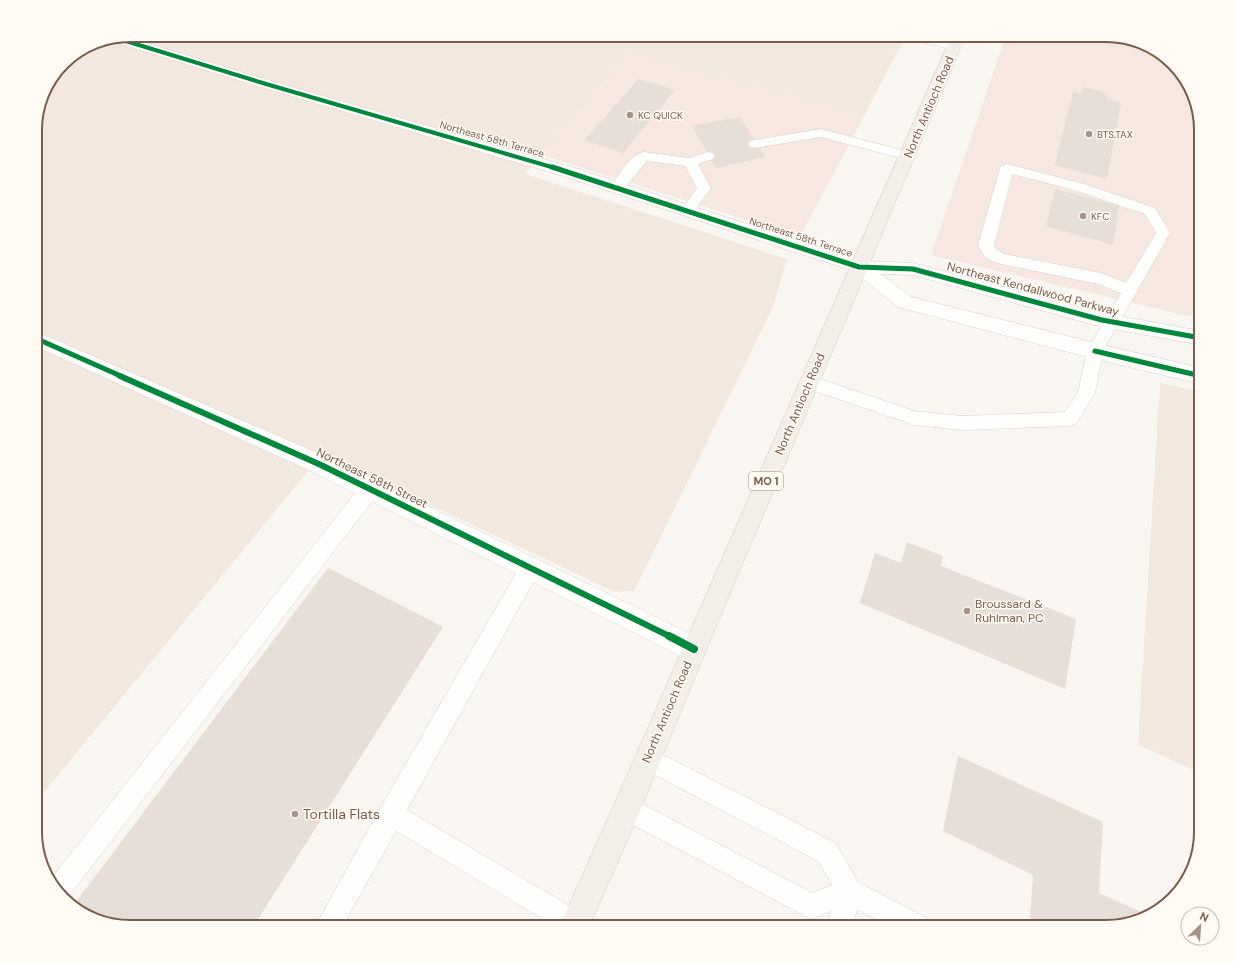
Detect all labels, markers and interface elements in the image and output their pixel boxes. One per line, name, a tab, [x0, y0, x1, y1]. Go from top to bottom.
street label: North Antioch Road	[900, 54, 958, 160]
place label: KC QUICK	[638, 109, 683, 122]
marker: KC QUICK	[625, 110, 635, 120]
street label: Northeast 58th Terrace	[438, 118, 546, 160]
place label: BTS.TAX	[1097, 128, 1133, 141]
marker: BTS.TAX	[1084, 129, 1094, 139]
place label: KFC	[1091, 210, 1109, 223]
marker: KFC	[1078, 211, 1088, 221]
street label: Northeast 58th Terrace	[748, 214, 855, 260]
street label: Northeast Kendallwood Parkway	[945, 258, 1121, 320]
street label: North Antioch Road	[771, 351, 829, 457]
street label: Northeast 58th Street	[314, 444, 431, 512]
road number: MO 1	[749, 472, 783, 490]
place label: Broussard & Ruhlman, PC	[975, 596, 1044, 626]
marker: Broussard & Ruhlman, PC	[962, 606, 972, 616]
street label: North Antioch Road	[638, 659, 696, 765]
place label: Tortilla Flats	[303, 805, 380, 823]
marker: Tortilla Flats	[290, 809, 300, 819]
north arrow	[1180, 906, 1220, 946]
text: N	[1198, 909, 1211, 925]

